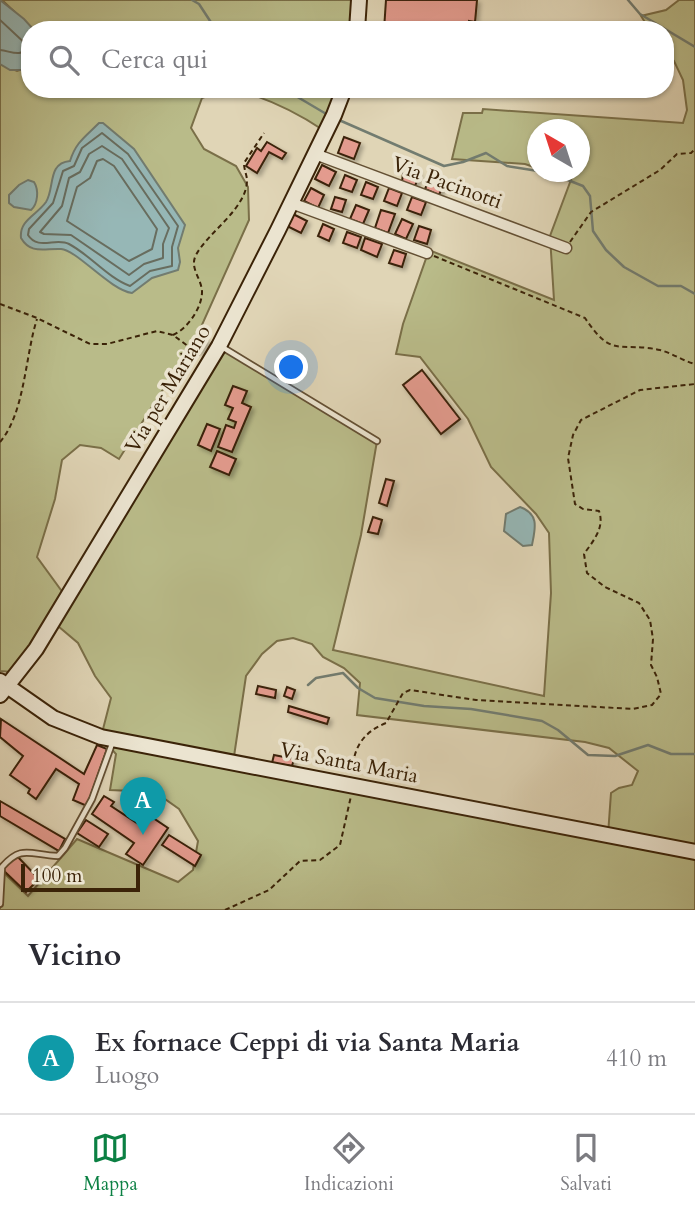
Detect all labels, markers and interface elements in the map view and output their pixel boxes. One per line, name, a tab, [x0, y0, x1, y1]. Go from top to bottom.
search box	[21, 21, 674, 98]
icon: search	[45, 41, 83, 79]
text: Cerca qui	[101, 42, 208, 77]
north arrow	[527, 119, 590, 182]
street label: Via Pacinotti	[388, 150, 506, 216]
street label: Via per Mariano	[118, 319, 218, 459]
your location	[274, 350, 308, 384]
street label: Via Santa Maria	[277, 735, 421, 791]
pin: A	[120, 777, 166, 835]
scale bar	[21, 861, 140, 893]
text: 100 m	[32, 863, 82, 889]
text: Vicino	[28, 935, 121, 976]
text: Ex fornace Ceppi di via Santa Maria	[95, 1025, 520, 1060]
text: A	[42, 1043, 60, 1074]
text: 410 m	[606, 1043, 667, 1074]
text: Luogo	[95, 1060, 159, 1091]
tab: Mappa	[83, 1129, 138, 1197]
tab: Indicazioni	[304, 1129, 394, 1197]
tab: Salvati	[560, 1129, 612, 1197]

